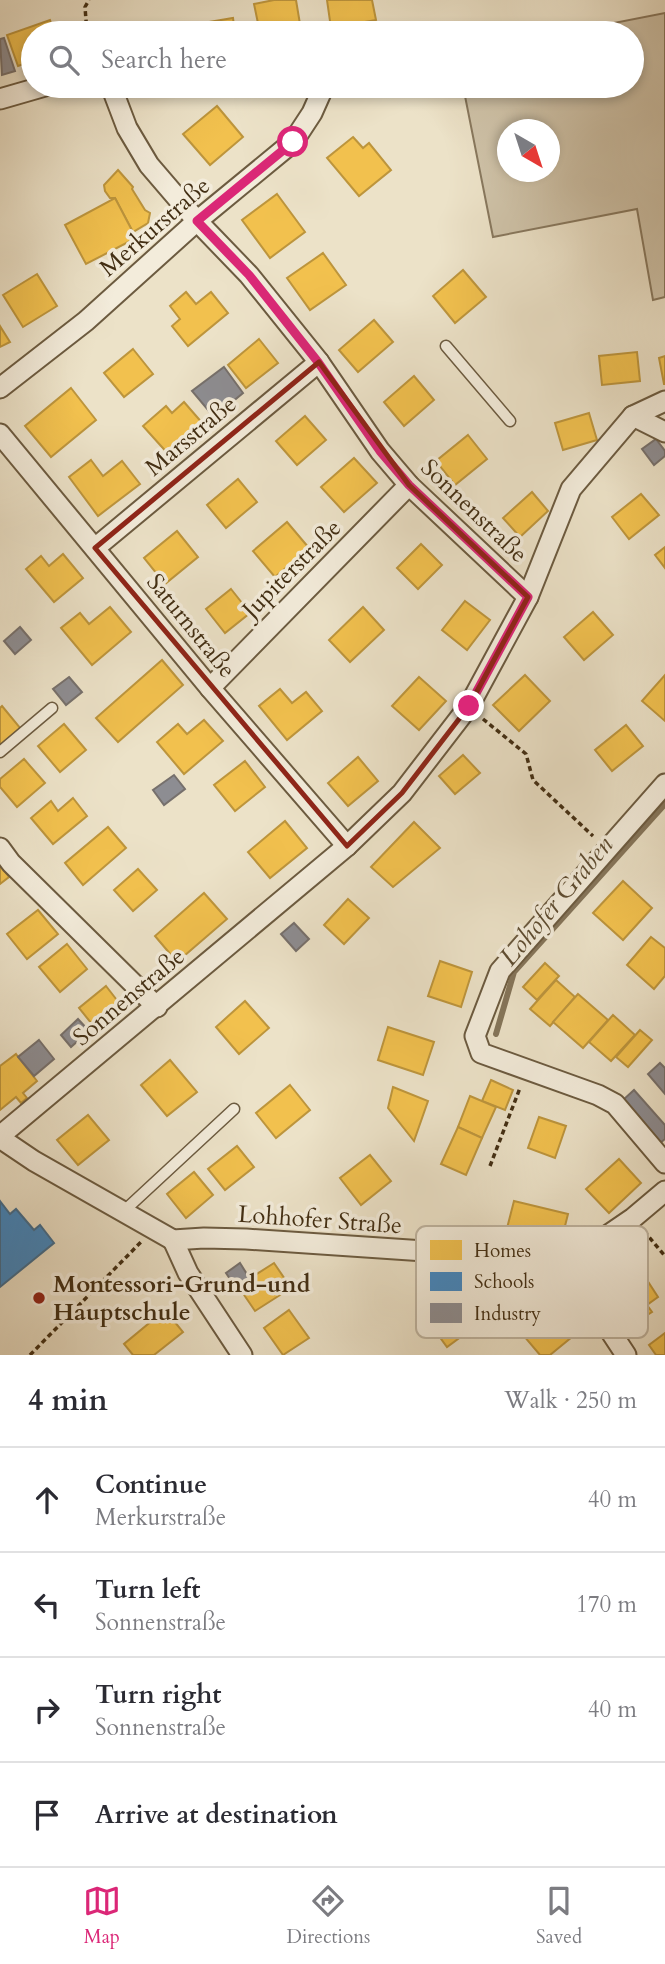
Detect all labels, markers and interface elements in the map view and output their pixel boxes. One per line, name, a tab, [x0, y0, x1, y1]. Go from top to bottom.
search box	[21, 21, 644, 98]
icon: search	[45, 41, 83, 79]
text: Search here	[101, 42, 227, 77]
north arrow	[497, 119, 560, 182]
route start	[277, 126, 308, 157]
street label: Merkurstraße	[92, 170, 218, 284]
street label: Marsstraße	[138, 388, 244, 484]
street label: Sonnenstraße	[413, 452, 535, 570]
street label: Jupiterstraße	[233, 512, 349, 628]
street label: Saturnstraße	[139, 567, 243, 685]
route end	[453, 690, 484, 721]
water label: Lohofer Graben	[491, 828, 621, 973]
street label: Sonnenstraße	[66, 940, 192, 1054]
street label: Lohhofer Straße	[237, 1198, 403, 1242]
legend	[416, 1226, 648, 1338]
text: Homes	[474, 1238, 531, 1264]
place label: Montessori-Grund-und Hauptschule	[53, 1268, 311, 1329]
text: Schools	[474, 1269, 534, 1295]
marker: Montessori-Grund-und Hauptschule	[31, 1290, 47, 1306]
text: Industry	[474, 1301, 541, 1327]
text: 4 min	[28, 1380, 108, 1421]
text: Walk · 250 m	[504, 1385, 637, 1416]
text: Continue	[95, 1467, 207, 1502]
icon: ahead	[28, 1481, 66, 1519]
text: 40 m	[588, 1484, 637, 1515]
text: Merkurstraße	[95, 1502, 226, 1533]
text: Turn left	[95, 1572, 200, 1607]
icon: left	[28, 1586, 66, 1624]
text: 170 m	[576, 1589, 637, 1620]
text: Sonnenstraße	[95, 1607, 226, 1638]
text: Turn right	[95, 1677, 222, 1712]
icon: right	[28, 1691, 66, 1729]
text: 40 m	[588, 1694, 637, 1725]
text: Sonnenstraße	[95, 1712, 226, 1743]
icon: arrive	[28, 1796, 66, 1834]
text: Arrive at destination	[95, 1797, 338, 1832]
tab: Map	[83, 1882, 121, 1950]
tab: Directions	[287, 1882, 370, 1950]
tab: Saved	[536, 1882, 582, 1950]

